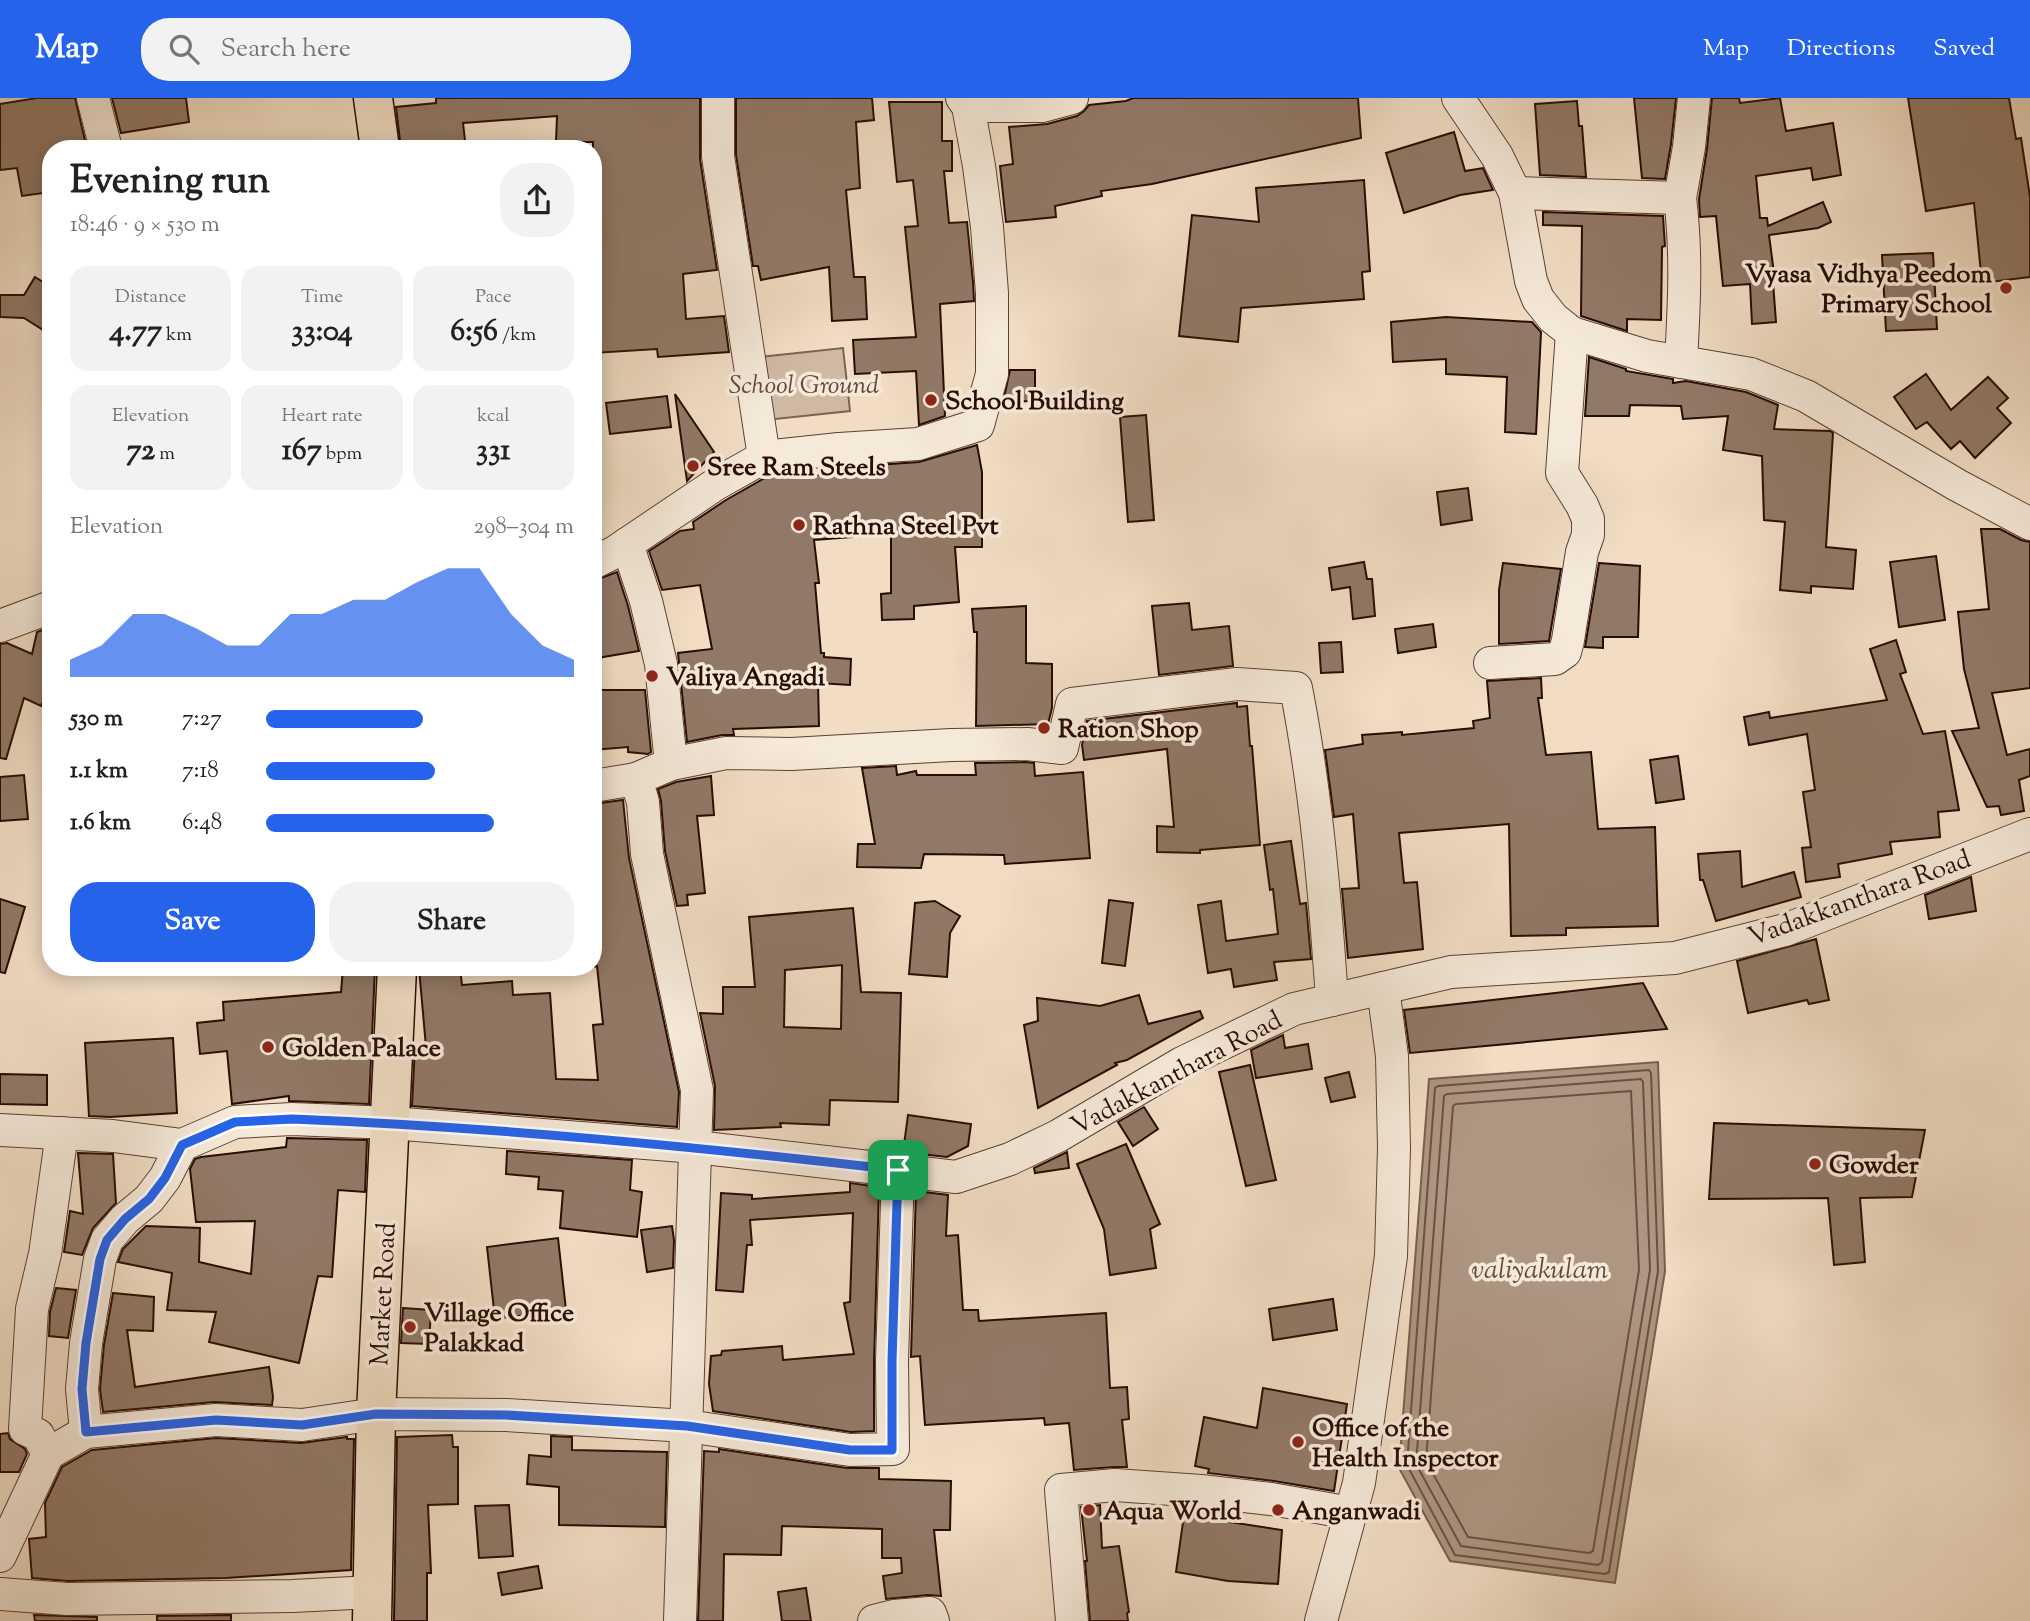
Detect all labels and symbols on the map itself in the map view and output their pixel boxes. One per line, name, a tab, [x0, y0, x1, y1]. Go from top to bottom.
place label: Vyasa Vidhya Peedom Primary School	[1745, 257, 1993, 324]
marker: Vyasa Vidhya Peedom Primary School	[1998, 280, 2014, 296]
park label: School Ground	[729, 368, 879, 405]
place label: School Building	[945, 384, 1124, 421]
marker: School Building	[923, 392, 939, 408]
place label: Sree Ram Steels	[707, 450, 886, 487]
marker: Sree Ram Steels	[685, 458, 701, 474]
place label: Rathna Steel Pvt	[813, 509, 999, 546]
marker: Rathna Steel Pvt	[791, 517, 807, 533]
place label: Valiya Angadi	[666, 660, 826, 697]
marker: Valiya Angadi	[644, 668, 660, 684]
place label: Ration Shop	[1058, 712, 1199, 749]
marker: Ration Shop	[1036, 720, 1052, 736]
street label: Vadakkanthara Road	[1743, 842, 1977, 957]
street label: Vadakkanthara Road	[1065, 1003, 1290, 1146]
place label: Golden Palace	[282, 1031, 441, 1068]
marker: Golden Palace	[260, 1039, 276, 1055]
pin	[868, 1140, 928, 1200]
place label: Gowder	[1829, 1148, 1919, 1185]
marker: Gowder	[1807, 1156, 1823, 1172]
street label: Market Road	[362, 1221, 407, 1367]
water label: valiyakulam	[1472, 1251, 1608, 1291]
place label: Village Office Palakkad	[424, 1296, 574, 1363]
marker: Village Office Palakkad	[402, 1319, 418, 1335]
place label: Office of the Health Inspector	[1312, 1411, 1499, 1478]
marker: Office of the Health Inspector	[1290, 1434, 1306, 1450]
place label: Aqua World	[1103, 1494, 1242, 1531]
place label: Anganwadi	[1292, 1494, 1421, 1531]
marker: Aqua World	[1081, 1502, 1097, 1518]
marker: Anganwadi	[1270, 1502, 1286, 1518]

